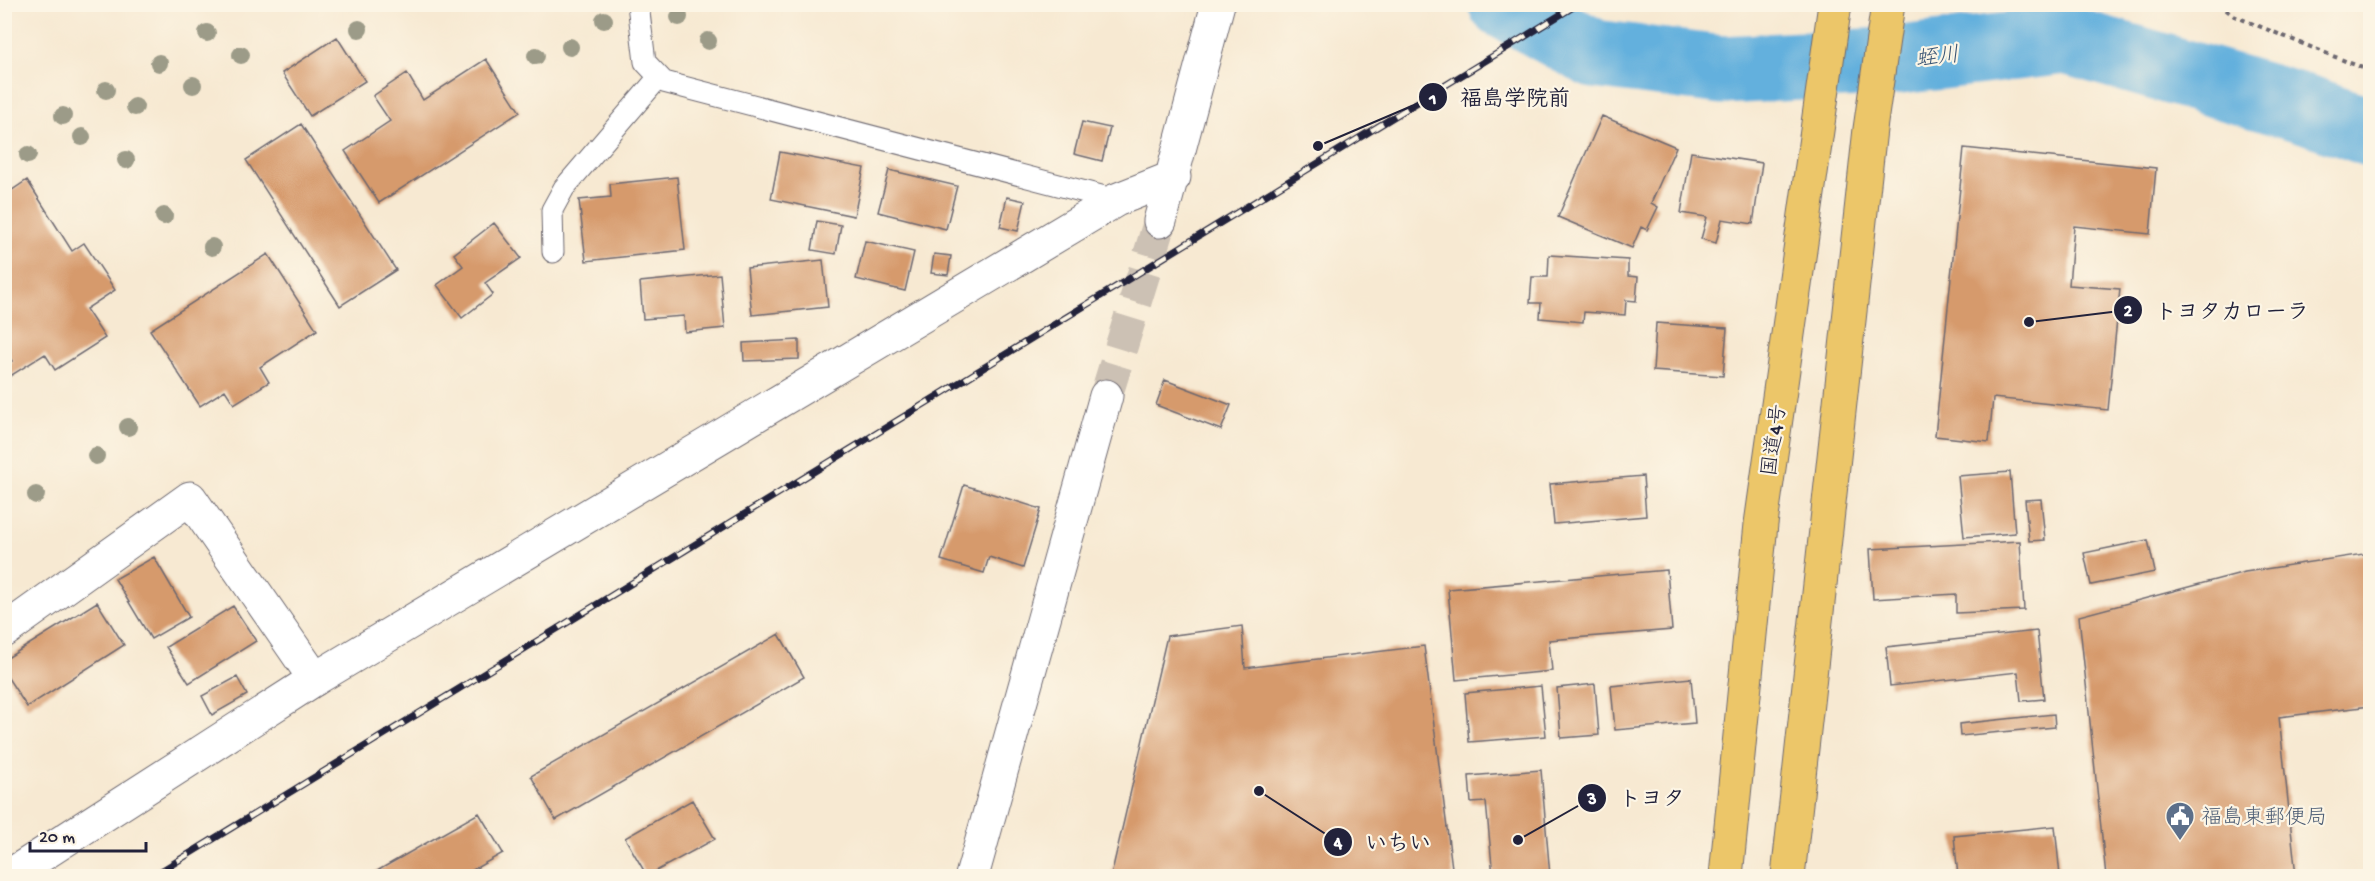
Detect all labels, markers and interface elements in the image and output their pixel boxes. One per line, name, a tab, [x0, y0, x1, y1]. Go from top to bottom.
water label: 蛭川	[1914, 43, 1961, 75]
callout: 福島学院前	[1418, 77, 1582, 117]
text: 福島学院前	[1460, 86, 1570, 114]
text: 1	[1428, 90, 1437, 111]
callout: トヨタカローラ	[2113, 290, 2321, 330]
text: トヨタカローラ	[2155, 301, 2309, 327]
text: 2	[2124, 302, 2133, 323]
street label: 国道4号	[1758, 402, 1794, 478]
callout: トヨタ	[1577, 778, 1697, 818]
text: トヨタ	[1619, 788, 1685, 814]
text: 3	[1586, 790, 1597, 811]
public building icon: 福島東郵便局	[2164, 800, 2196, 842]
place label: 福島東郵便局	[2201, 805, 2327, 832]
scale bar	[30, 815, 146, 853]
callout: いちい	[1323, 822, 1443, 862]
text: 20 m	[39, 828, 75, 849]
text: いちい	[1365, 832, 1431, 859]
text: 4	[1333, 834, 1343, 855]

